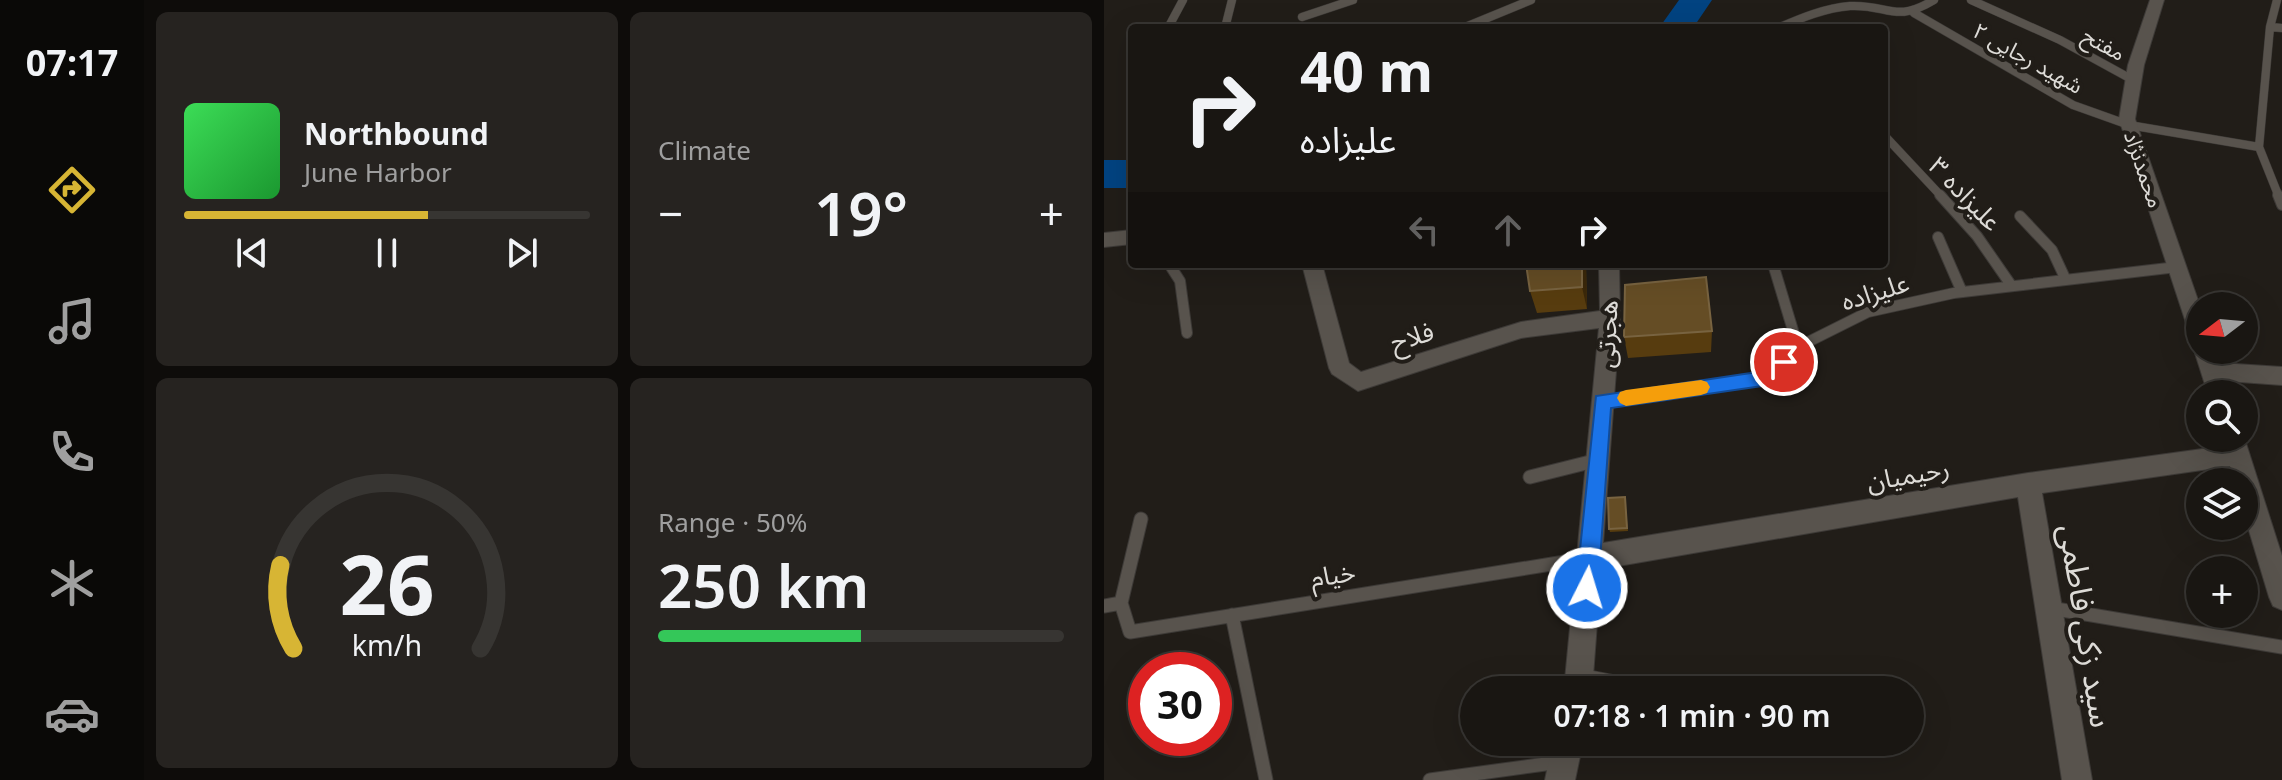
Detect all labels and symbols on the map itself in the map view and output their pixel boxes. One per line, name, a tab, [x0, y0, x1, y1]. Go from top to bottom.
street label: شهید رجایی ۲	[1968, 15, 2089, 100]
street label: مفتح	[2076, 19, 2131, 70]
street label: محمدنژاد	[2118, 126, 2172, 211]
street label: علیزاده ۳	[1921, 148, 2010, 239]
street label: علیزاده	[1836, 264, 1913, 318]
north arrow	[2186, 292, 2258, 364]
street label: هجرتی	[1586, 299, 1626, 369]
street label: فلاح	[1385, 312, 1439, 362]
pin	[1750, 328, 1818, 396]
street label: رحیمیان	[1864, 449, 1952, 499]
street label: سید زکی فاطمی	[2050, 521, 2125, 730]
position arrow	[1545, 546, 1629, 630]
street label: خیام	[1308, 553, 1358, 598]
speed limit sign: 30	[1128, 652, 1232, 756]

